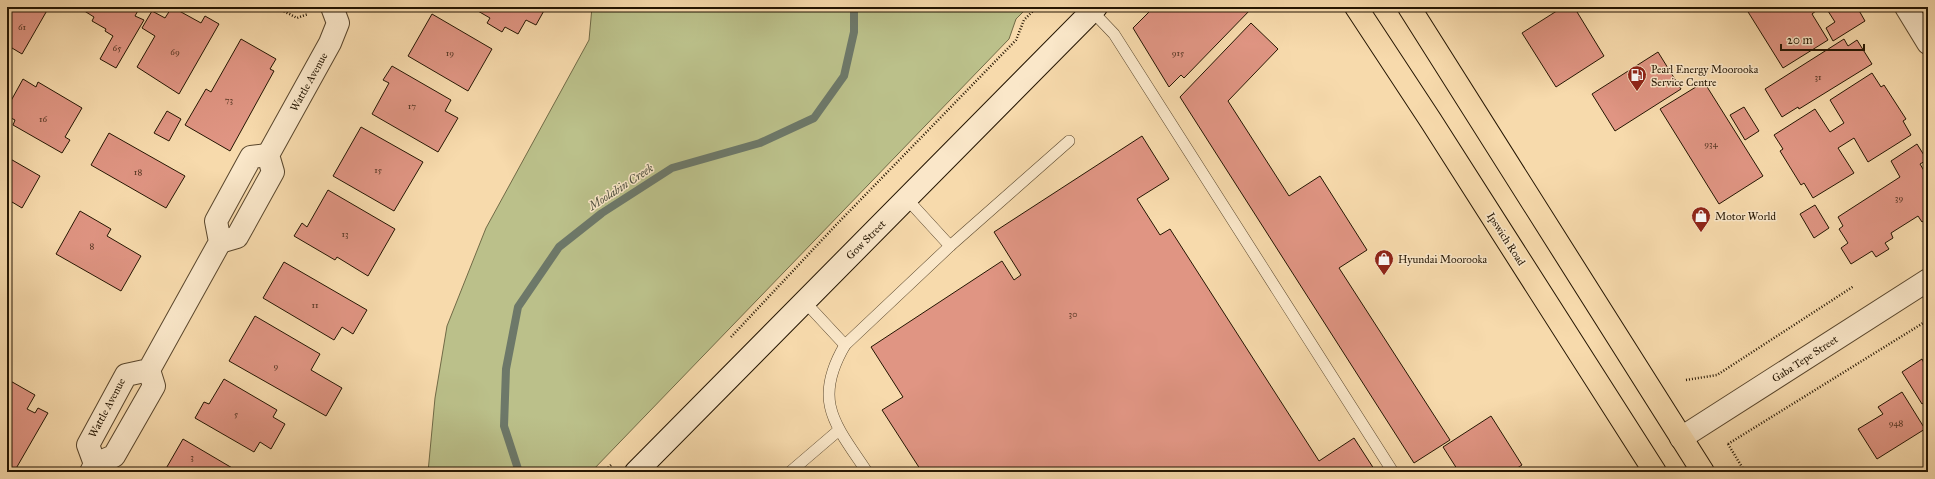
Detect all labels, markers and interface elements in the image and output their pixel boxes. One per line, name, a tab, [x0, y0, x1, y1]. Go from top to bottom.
house number: 61	[18, 21, 26, 32]
scale bar	[1781, 26, 1864, 52]
text: 20 m	[1787, 33, 1813, 47]
house number: 65	[113, 42, 122, 53]
house number: 69	[170, 46, 180, 57]
house number: 19	[446, 47, 454, 58]
house number: 915	[1172, 47, 1185, 58]
street label: Wattle Avenue	[287, 50, 331, 114]
place label: Pearl Energy Moorooka Service Centre	[1651, 63, 1759, 89]
fuel station icon: Pearl Energy Moorooka Service Centre	[1626, 64, 1648, 92]
house number: 31	[1814, 71, 1822, 82]
house number: 73	[225, 94, 234, 105]
house number: 17	[408, 100, 416, 111]
house number: 16	[39, 113, 47, 124]
house number: 934	[1704, 138, 1719, 149]
water label: Moolabin Creek	[585, 161, 656, 214]
house number: 15	[374, 164, 383, 175]
house number: 18	[134, 166, 142, 177]
house number: 39	[1895, 192, 1903, 203]
shop icon: Motor World	[1690, 205, 1712, 233]
street label: Ipswich Road	[1484, 210, 1528, 268]
place label: Motor World	[1715, 210, 1776, 223]
street label: Gow Street	[844, 217, 889, 262]
house number: 13	[341, 228, 349, 239]
house number: 8	[90, 240, 95, 251]
shop icon: Hyundai Moorooka	[1373, 248, 1395, 276]
place label: Hyundai Moorooka	[1398, 253, 1488, 266]
house number: 11	[311, 299, 319, 310]
house number: 30	[1069, 308, 1077, 319]
street label: Gaba Tepe Street	[1770, 333, 1841, 385]
house number: 9	[274, 360, 279, 371]
street label: Wattle Avenue	[86, 376, 128, 440]
house number: 5	[234, 408, 239, 419]
house number: 948	[1889, 417, 1904, 428]
house number: 3	[190, 451, 194, 462]

